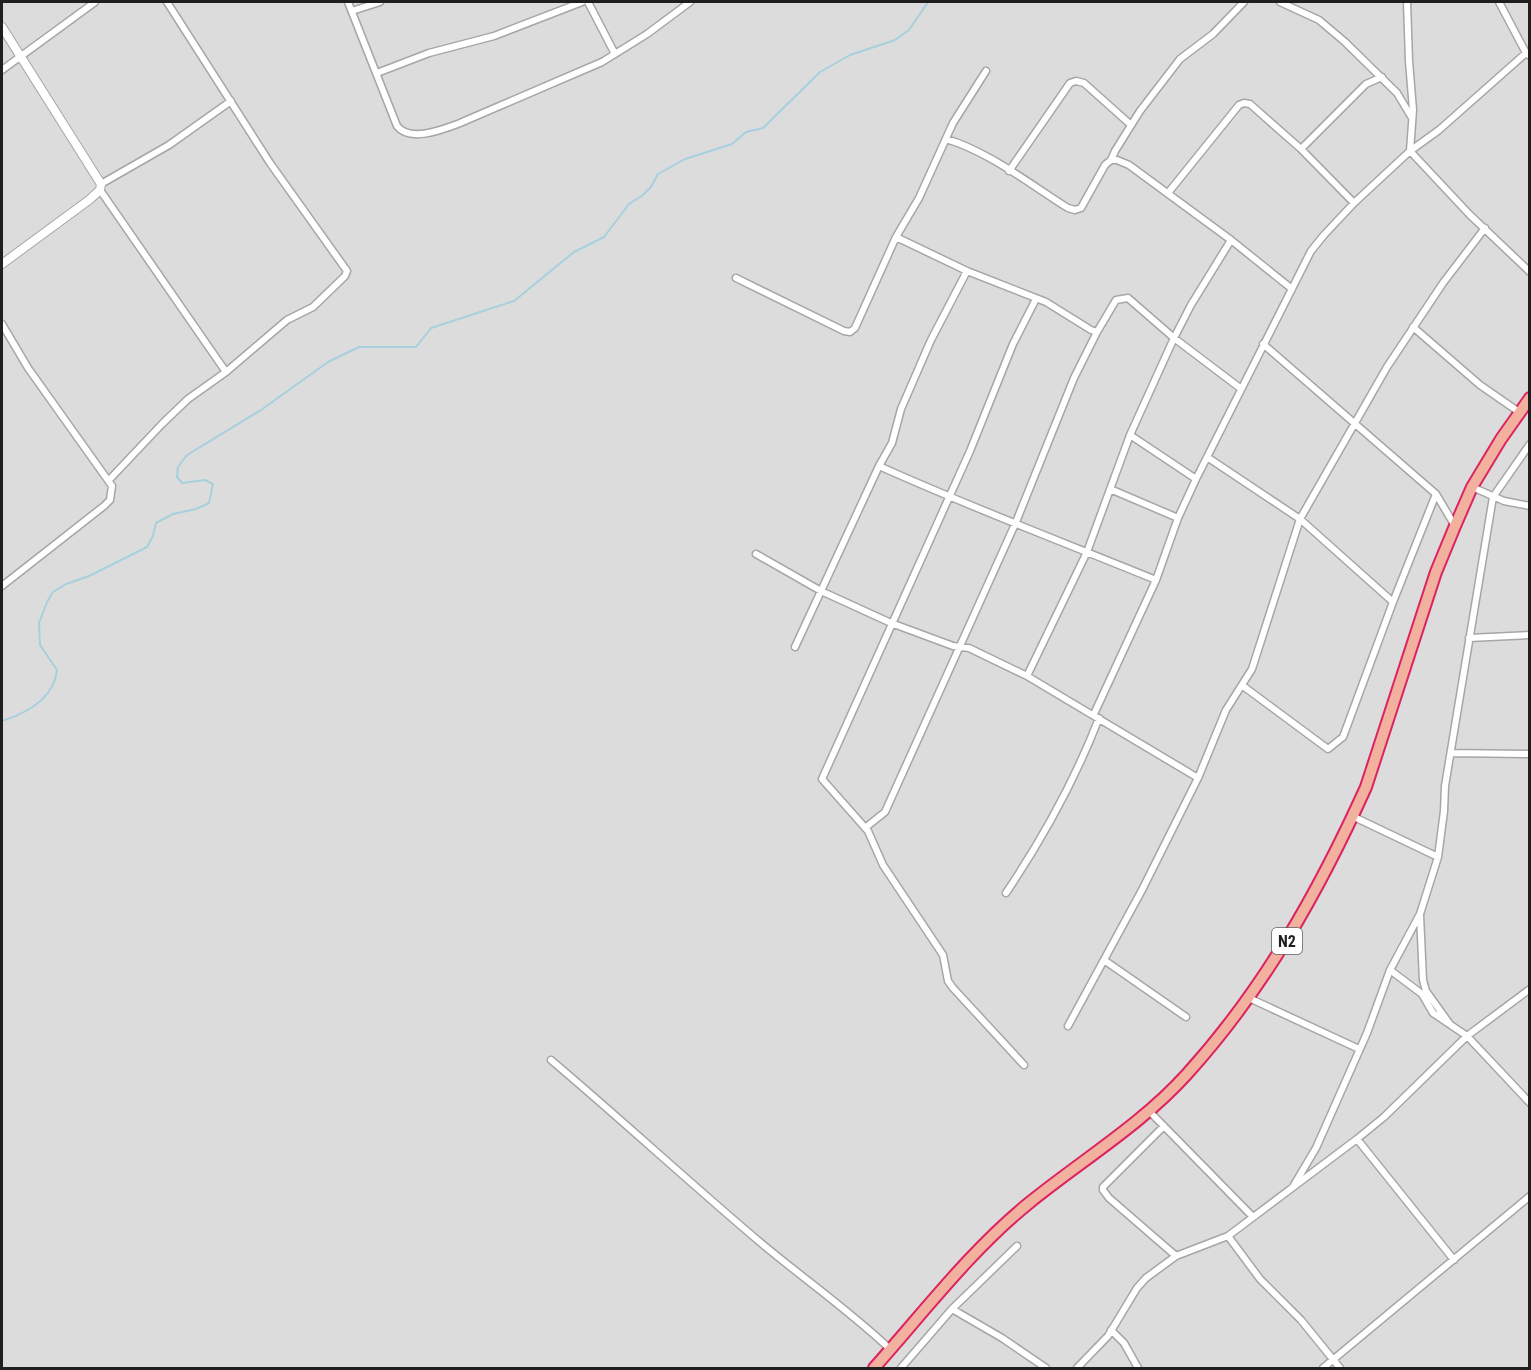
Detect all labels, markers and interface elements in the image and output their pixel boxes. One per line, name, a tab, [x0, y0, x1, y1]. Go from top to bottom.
road number: N2	[1272, 928, 1302, 954]

